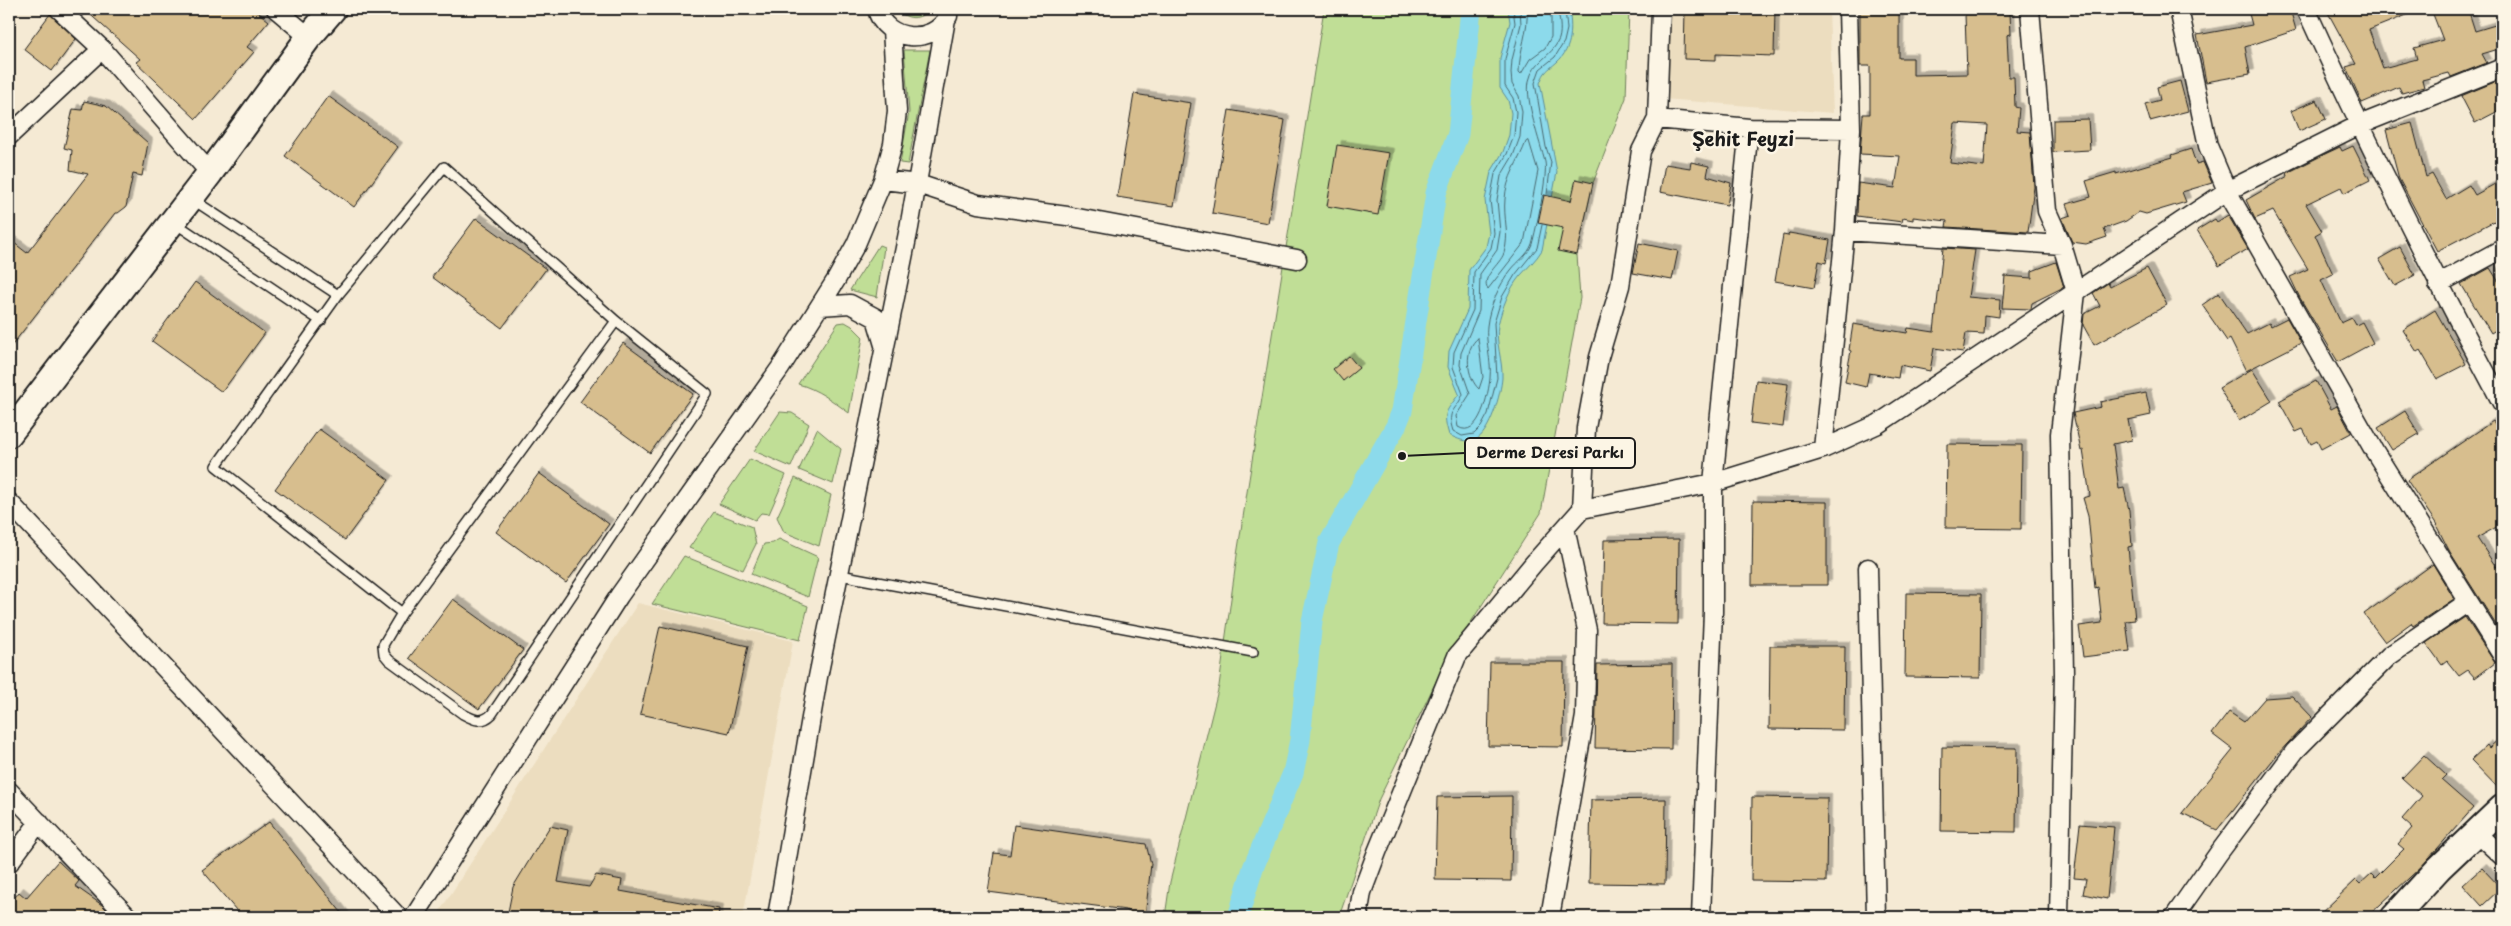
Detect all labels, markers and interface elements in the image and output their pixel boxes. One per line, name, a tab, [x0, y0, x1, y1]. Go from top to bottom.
district label: Şehit Feyzi	[1692, 124, 1794, 152]
callout: Derme Deresi Parkı	[1465, 438, 1635, 468]
text: Derme Deresi Parkı	[1476, 440, 1624, 463]

